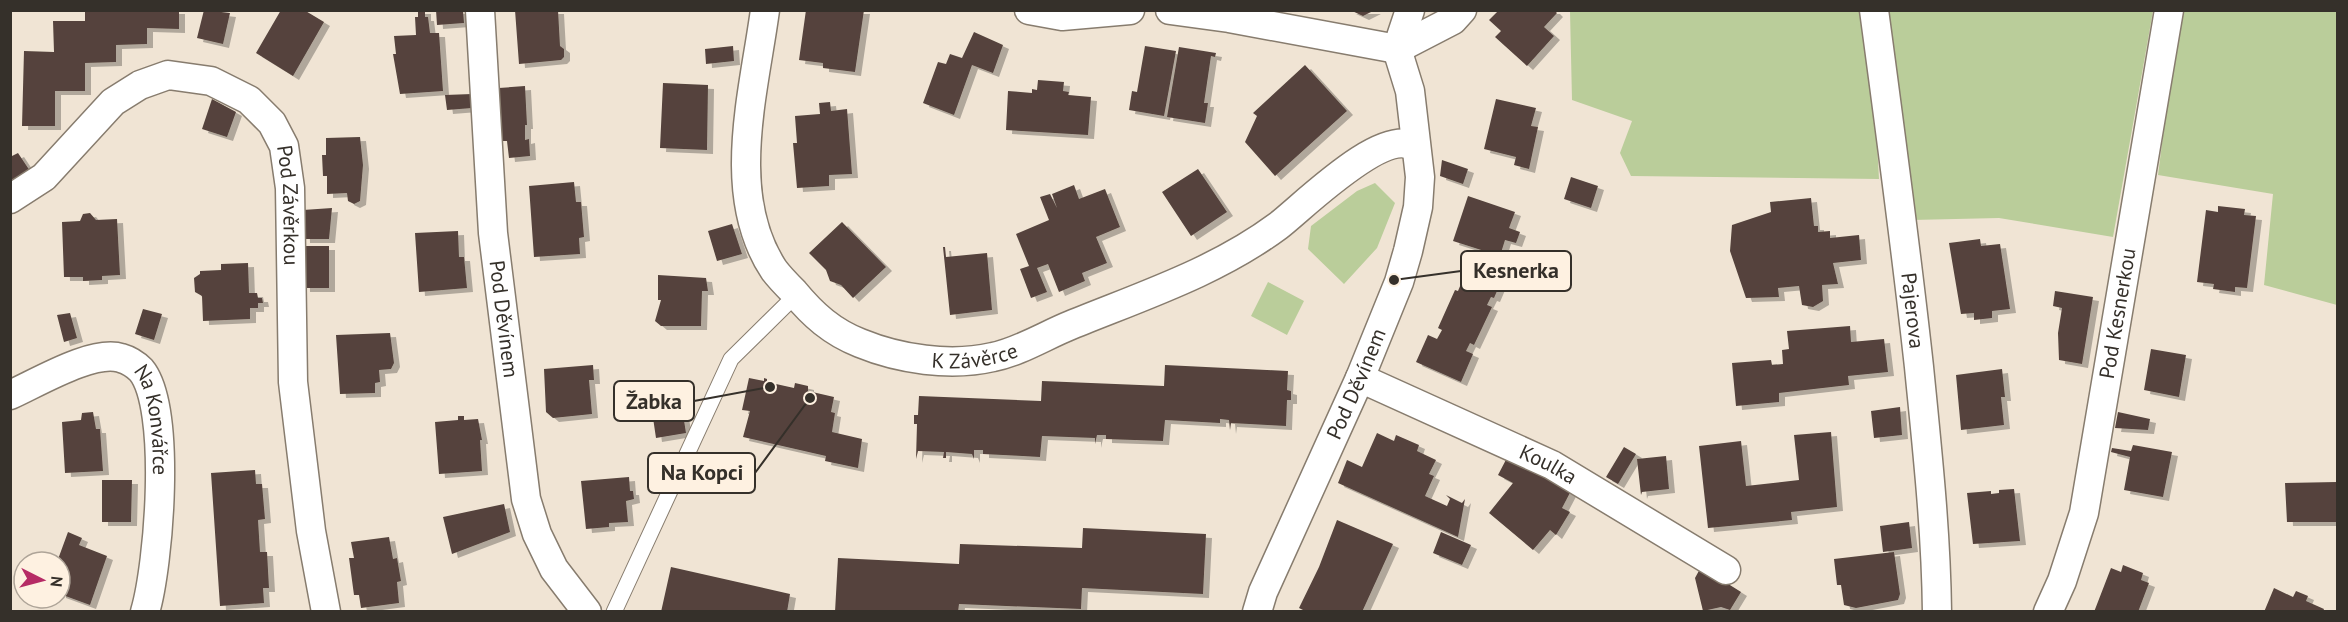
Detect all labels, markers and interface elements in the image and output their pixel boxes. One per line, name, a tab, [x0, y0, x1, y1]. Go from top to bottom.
street label: Pod Závěrkou	[271, 143, 305, 266]
street label: Pod Kesnerkou	[2093, 246, 2142, 381]
callout: Kesnerka	[1461, 251, 1571, 291]
text: Kesnerka	[1473, 256, 1559, 284]
street label: Pod Děvínem	[483, 259, 525, 379]
street label: Pajerova	[1895, 271, 1931, 350]
street label: Pod Děvínem	[1320, 324, 1392, 443]
street label: K Závěrce	[931, 337, 1021, 374]
street label: Na Konvářce	[128, 359, 174, 475]
callout: Žabka	[614, 381, 694, 421]
text: Žabka	[626, 387, 682, 415]
street label: Koulka	[1515, 438, 1582, 490]
callout: Na Kopci	[648, 453, 755, 493]
text: Na Kopci	[661, 458, 743, 486]
north arrow	[12, 550, 72, 610]
text: N	[46, 575, 67, 588]

